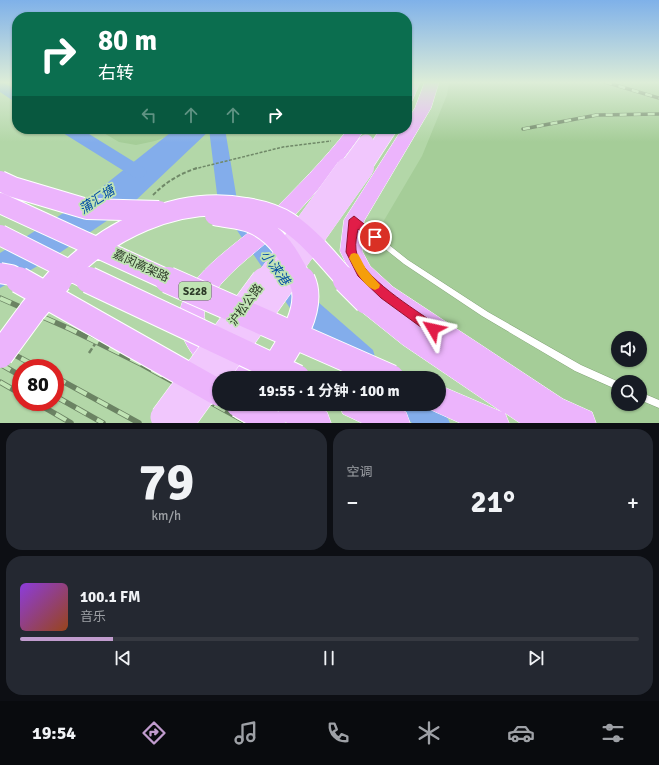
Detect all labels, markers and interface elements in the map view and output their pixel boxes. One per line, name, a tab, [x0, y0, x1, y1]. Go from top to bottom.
text: 80 m	[98, 24, 157, 58]
icon: right	[32, 28, 84, 80]
text: 右转	[98, 62, 134, 84]
icon: left	[138, 104, 160, 126]
icon: ahead	[180, 104, 202, 126]
icon: ahead	[222, 104, 244, 126]
icon: right	[264, 104, 286, 126]
water label: 蒲汇塘	[76, 181, 119, 218]
pin	[358, 220, 392, 254]
icon: arrive	[364, 226, 386, 248]
street label: 嘉闵高架路	[111, 247, 171, 285]
water label: 小涞港	[257, 248, 294, 290]
street label: 沪松公路	[226, 281, 266, 329]
road number: S228	[179, 282, 211, 300]
position arrow	[412, 308, 454, 350]
map controls	[611, 331, 647, 411]
button: sound	[611, 331, 647, 367]
speed limit sign: 80	[12, 359, 64, 411]
button: search	[611, 375, 647, 411]
text: 19:55 · 1 分钟 · 100 m	[258, 382, 400, 400]
text: 79	[138, 450, 194, 514]
text: 空调	[347, 464, 373, 480]
text: 21°	[471, 484, 515, 521]
text: −	[347, 489, 358, 516]
text: +	[627, 489, 639, 516]
text: km/h	[152, 508, 181, 524]
text: 100.1 FM	[80, 588, 141, 606]
text: 音乐	[80, 609, 106, 625]
icon: previous	[112, 647, 134, 669]
icon: pause	[318, 647, 340, 669]
icon: next	[525, 647, 547, 669]
icon: directions	[140, 719, 168, 747]
icon: music	[232, 719, 260, 747]
icon: phone	[324, 719, 352, 747]
icon: climate	[415, 719, 443, 747]
icon: car	[507, 719, 535, 747]
icon: filters	[599, 719, 627, 747]
text: 19:54	[32, 722, 76, 744]

